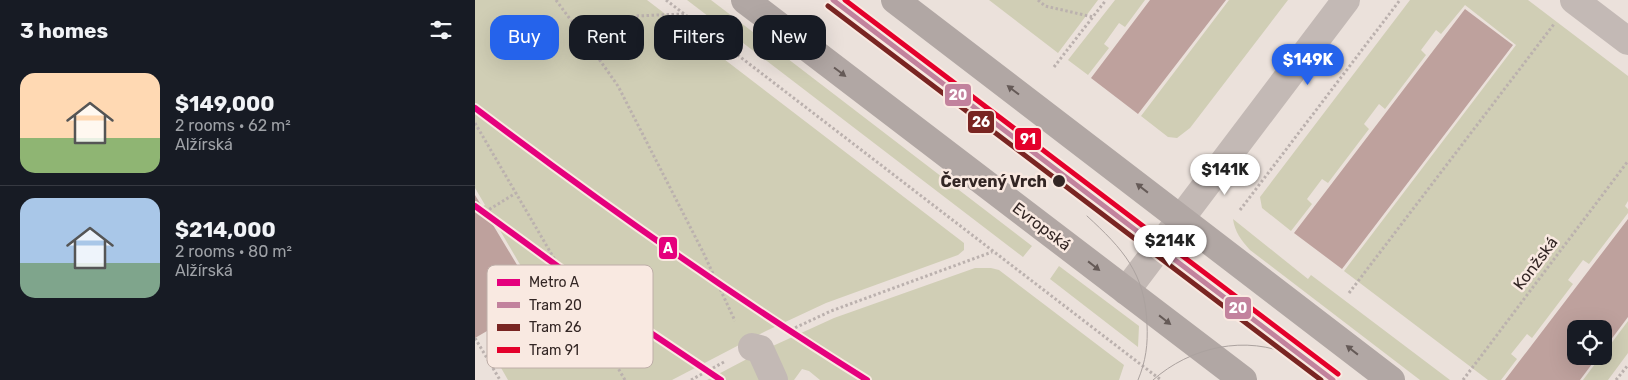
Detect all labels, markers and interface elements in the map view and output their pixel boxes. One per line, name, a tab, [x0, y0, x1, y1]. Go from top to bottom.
chip: Buy	[490, 15, 559, 60]
chip: Rent	[569, 15, 644, 60]
chip: Filters	[654, 15, 743, 60]
chip: New	[753, 15, 826, 60]
icon: filters	[427, 16, 455, 44]
text: 3 homes	[20, 18, 108, 43]
pin: $149K	[1273, 44, 1343, 86]
text: $149K	[1283, 50, 1333, 69]
one-way arrow	[833, 67, 847, 77]
line badge: 20	[944, 83, 972, 107]
one-way arrow	[1007, 84, 1020, 95]
text: 20	[949, 87, 967, 104]
text: $149,000	[175, 91, 275, 116]
icon: home	[60, 93, 120, 153]
line badge: 26	[967, 110, 995, 134]
text: 26	[972, 114, 990, 131]
text: 2 rooms · 62 m²	[175, 116, 291, 135]
line badge: 91	[1014, 127, 1042, 151]
text: 91	[1020, 131, 1036, 148]
text: Alžírská	[175, 135, 233, 154]
pin: $141K	[1190, 154, 1260, 196]
text: $141K	[1201, 160, 1249, 179]
place label: Červený Vrch	[941, 171, 1047, 191]
marker: Červený Vrch	[1051, 173, 1067, 189]
one-way arrow	[1136, 183, 1149, 194]
street label: Evropská	[1009, 198, 1075, 254]
text: $214,000	[175, 217, 276, 242]
icon: home	[60, 218, 120, 278]
pin: $214K	[1135, 224, 1205, 267]
text: $214K	[1145, 231, 1195, 250]
street label: Konžská	[1509, 233, 1561, 293]
line badge: A	[658, 236, 678, 260]
text: A	[663, 240, 673, 257]
text: 2 rooms · 80 m²	[175, 242, 292, 261]
text: Alžírská	[175, 261, 233, 280]
one-way arrow	[1087, 261, 1100, 272]
legend	[487, 265, 653, 368]
text: Metro A	[529, 274, 580, 291]
line badge: 20	[1224, 296, 1252, 320]
text: Tram 20	[529, 297, 582, 314]
text: 20	[1229, 300, 1247, 317]
one-way arrow	[1158, 315, 1171, 326]
text: Tram 26	[529, 319, 581, 336]
map controls	[1567, 320, 1612, 365]
button: locate	[1567, 320, 1612, 365]
text: Tram 91	[529, 342, 579, 359]
one-way arrow	[1346, 345, 1359, 356]

